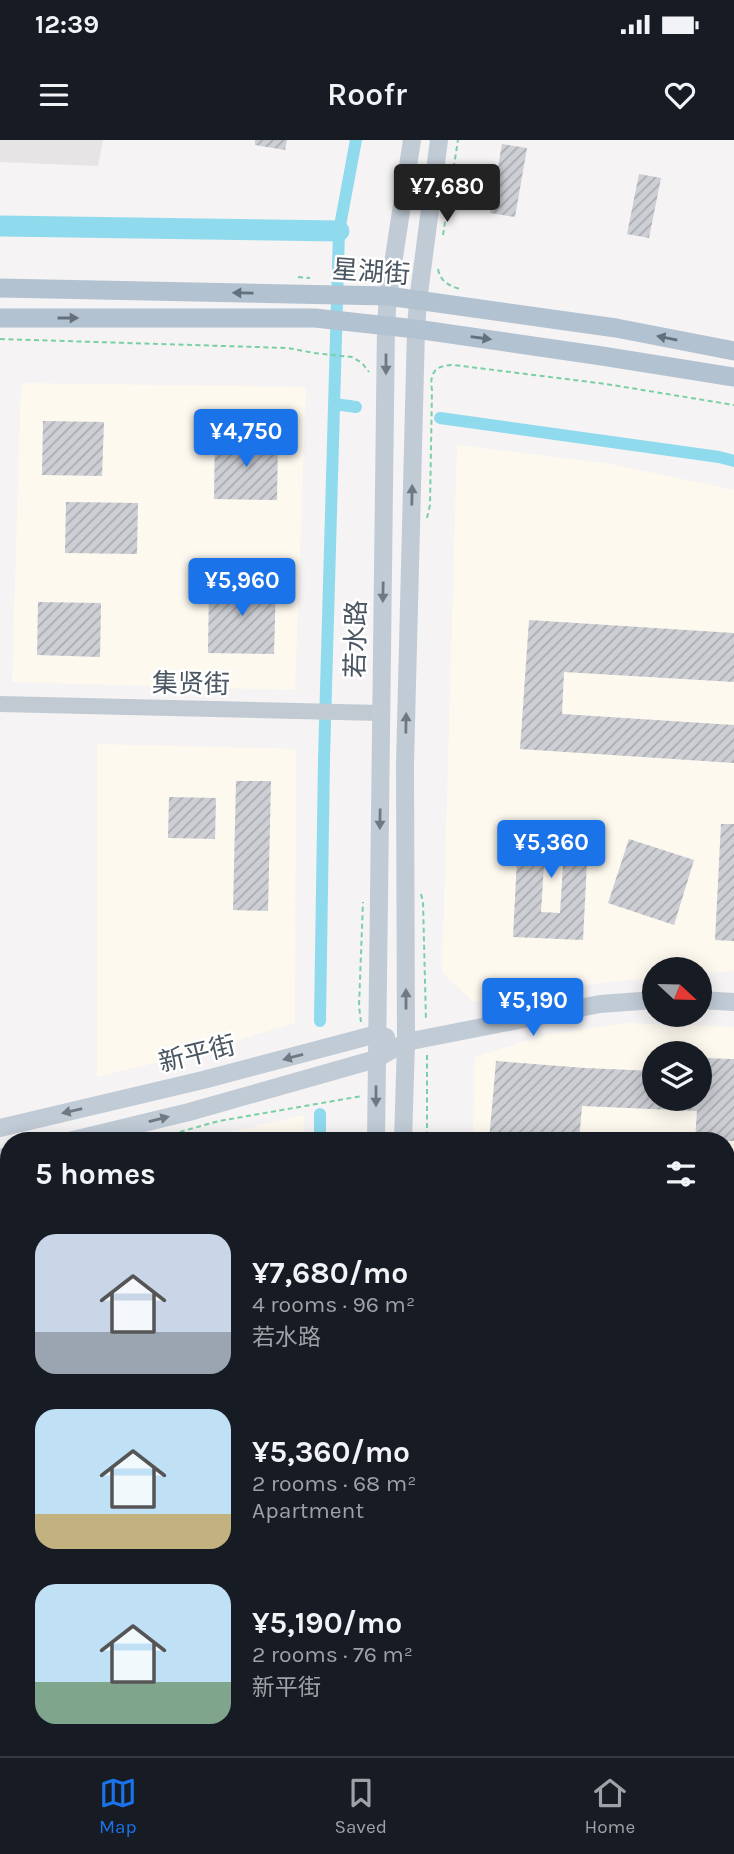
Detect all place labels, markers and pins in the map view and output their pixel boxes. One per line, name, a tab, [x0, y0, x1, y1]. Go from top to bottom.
pin: ¥7,680	[390, 164, 504, 224]
pin: ¥4,750	[189, 410, 303, 469]
pin: ¥5,960	[185, 559, 299, 618]
pin: ¥5,360	[494, 820, 608, 880]
pin: ¥5,190	[476, 978, 590, 1038]

